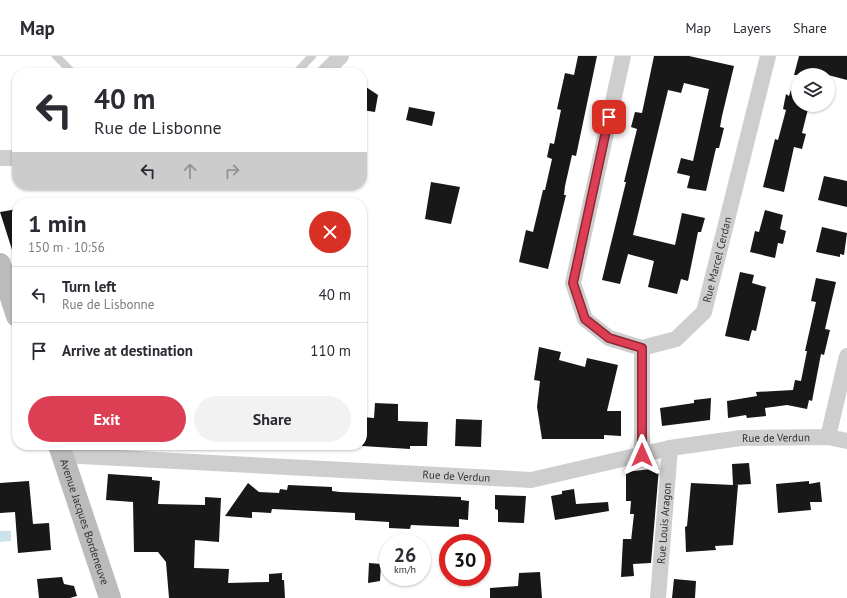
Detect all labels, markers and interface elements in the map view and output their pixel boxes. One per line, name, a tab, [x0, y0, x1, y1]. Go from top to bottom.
text: Map	[20, 16, 55, 40]
text: Map	[685, 19, 711, 37]
text: Layers	[733, 19, 771, 37]
text: Share	[793, 19, 827, 37]
map controls	[791, 68, 835, 112]
button: layers	[791, 68, 835, 112]
text: 40 m	[94, 80, 155, 117]
icon: left	[28, 84, 80, 136]
pin	[592, 100, 626, 134]
icon: arrive	[598, 106, 620, 128]
text: Rue de Lisbonne	[94, 116, 222, 139]
icon: left	[137, 160, 159, 182]
icon: ahead	[179, 160, 201, 182]
icon: right	[221, 160, 243, 182]
text: 1 min	[28, 208, 87, 239]
button: close	[309, 211, 351, 253]
street label: Rue Marcel Cerdan	[700, 215, 735, 304]
text: 150 m · 10:56	[28, 239, 105, 256]
text: Turn left	[62, 277, 116, 296]
icon: left	[28, 284, 50, 306]
text: 40 m	[318, 285, 351, 304]
text: Rue de Lisbonne	[62, 296, 154, 313]
icon: arrive	[28, 340, 50, 362]
text: Arrive at destination	[62, 341, 193, 360]
text: 110 m	[310, 341, 351, 360]
button: Exit	[28, 396, 186, 442]
button: Share	[194, 396, 351, 442]
street label: Rue de Verdun	[742, 430, 810, 445]
position arrow	[621, 434, 663, 476]
street label: Avenue Jacques Bordeneuve	[57, 457, 112, 587]
street label: Rue de Verdun	[422, 467, 491, 485]
street label: Rue Louis Aragon	[654, 482, 674, 564]
speed limit sign: 30	[439, 534, 491, 586]
text: 26	[394, 542, 416, 568]
text: km/h	[394, 563, 416, 576]

